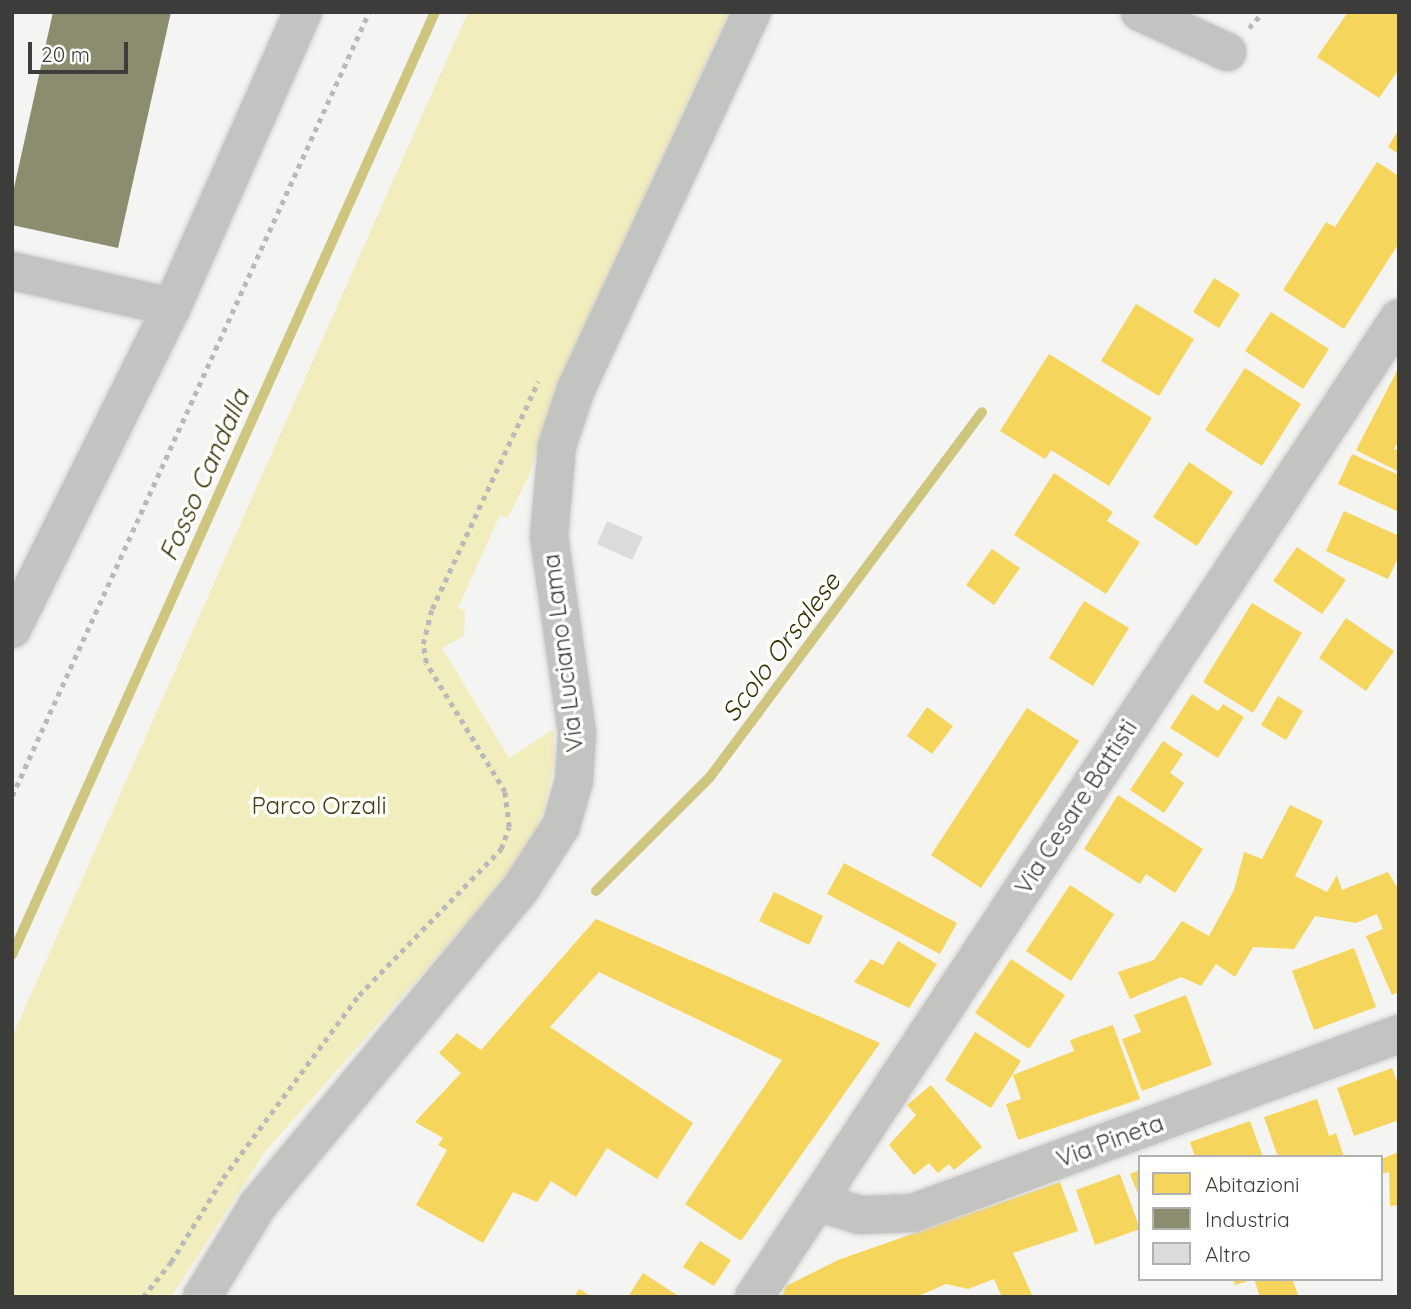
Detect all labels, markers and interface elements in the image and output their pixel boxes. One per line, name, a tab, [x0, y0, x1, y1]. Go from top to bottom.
scale bar	[32, 28, 131, 72]
text: 20 m	[41, 41, 90, 67]
water label: Fosso Candalla	[152, 385, 256, 565]
street label: Via Luciano Lama	[537, 552, 589, 754]
water label: Scolo Orsalese	[715, 567, 847, 727]
street label: Via Cesare Battisti	[1009, 714, 1143, 900]
park label: Parco Orzali	[251, 792, 387, 820]
street label: Via Pineta	[1053, 1108, 1167, 1174]
legend	[1138, 1155, 1383, 1281]
text: Abitazioni	[1205, 1171, 1300, 1197]
text: Industria	[1205, 1206, 1290, 1232]
text: Altro	[1205, 1241, 1251, 1267]

